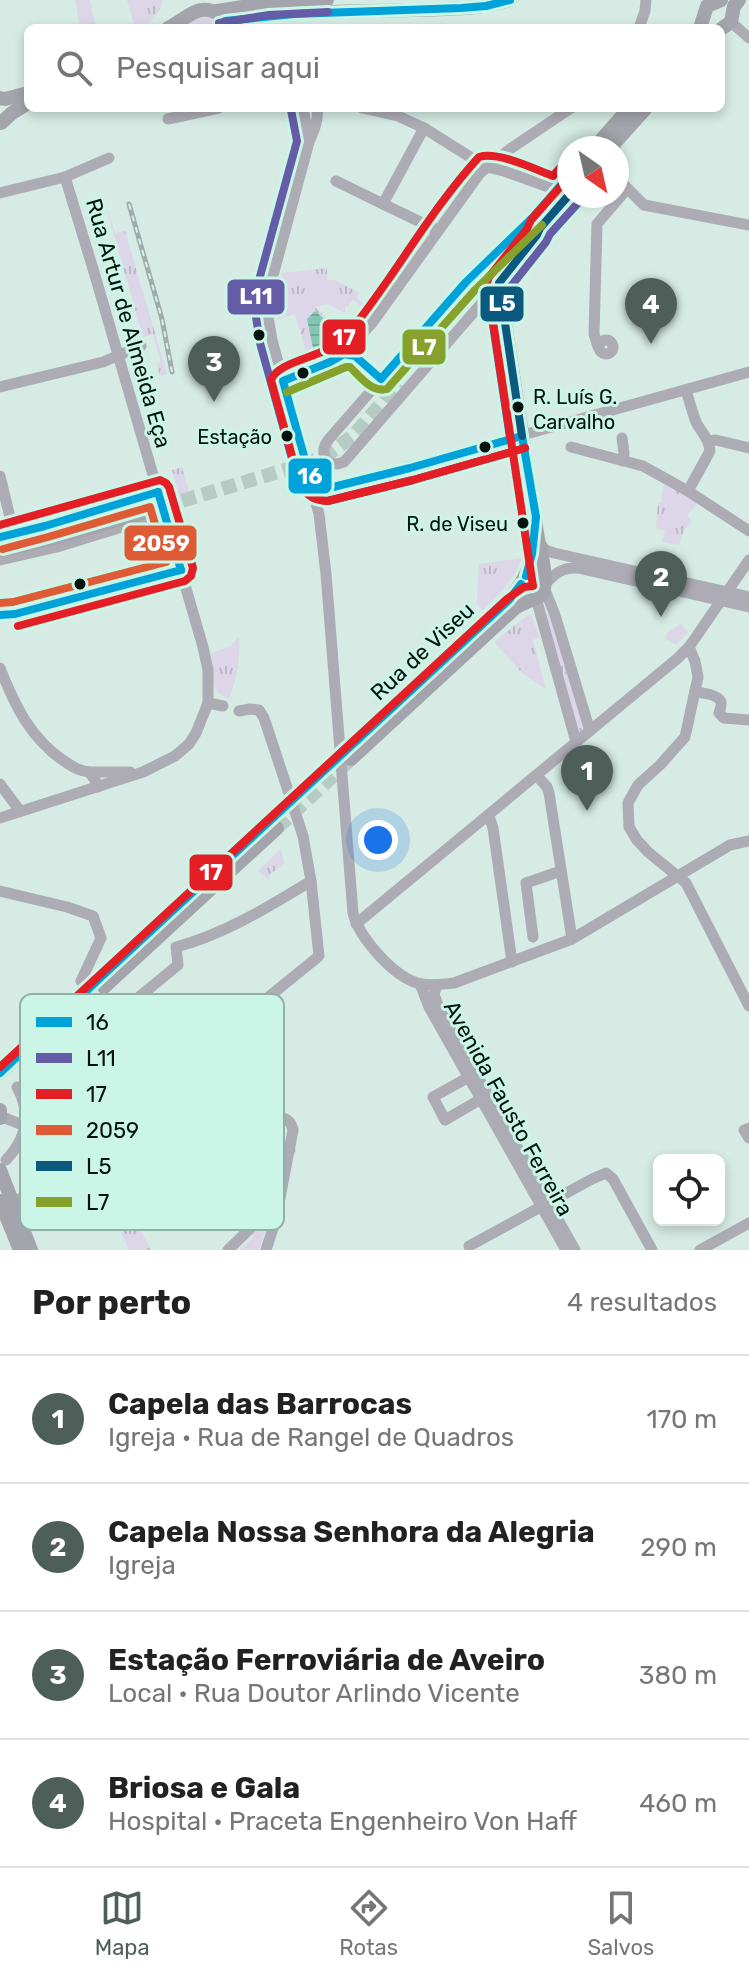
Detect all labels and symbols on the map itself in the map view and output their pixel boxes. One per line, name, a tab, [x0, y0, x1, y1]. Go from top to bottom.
north arrow	[557, 136, 629, 208]
street label: Rua Artur de Almeida Eça	[80, 195, 177, 451]
line badge: L11	[226, 278, 286, 316]
pin: 4	[625, 278, 677, 344]
text: L11	[239, 283, 273, 310]
line badge: L5	[479, 285, 525, 323]
text: L5	[488, 290, 516, 317]
line badge: 17	[321, 318, 367, 356]
text: 17	[332, 324, 356, 351]
unlabelled marker	[251, 327, 267, 343]
line badge: L7	[401, 328, 447, 366]
text: L7	[411, 334, 437, 361]
pin: 3	[188, 336, 240, 402]
unlabelled marker	[295, 365, 311, 381]
place label: R. Luís G. Carvalho	[533, 385, 617, 434]
marker: R. Luís G. Carvalho	[510, 399, 526, 415]
place label: Estação	[197, 425, 272, 449]
marker: Estação	[279, 428, 295, 444]
unlabelled marker	[477, 439, 493, 455]
line badge: 16	[287, 457, 333, 495]
text: 16	[297, 463, 323, 490]
place label: R. de Viseu	[406, 512, 508, 536]
marker: R. de Viseu	[515, 515, 531, 531]
line badge: 2059	[123, 524, 198, 562]
text: 2059	[132, 530, 190, 557]
pin: 2	[635, 551, 687, 617]
unlabelled marker	[72, 576, 88, 592]
street label: Rua de Viseu	[365, 597, 480, 706]
pin: 1	[561, 745, 613, 811]
your location	[358, 820, 398, 860]
line badge: 17	[188, 853, 234, 892]
text: 17	[199, 859, 223, 886]
legend	[20, 994, 284, 1230]
street label: Avenida Fausto Ferreira	[438, 996, 579, 1221]
text: 16	[86, 1009, 109, 1036]
text: L11	[86, 1045, 116, 1072]
text: 17	[86, 1081, 107, 1108]
text: 2059	[86, 1117, 139, 1144]
text: L5	[86, 1153, 111, 1180]
text: L7	[86, 1189, 109, 1216]

